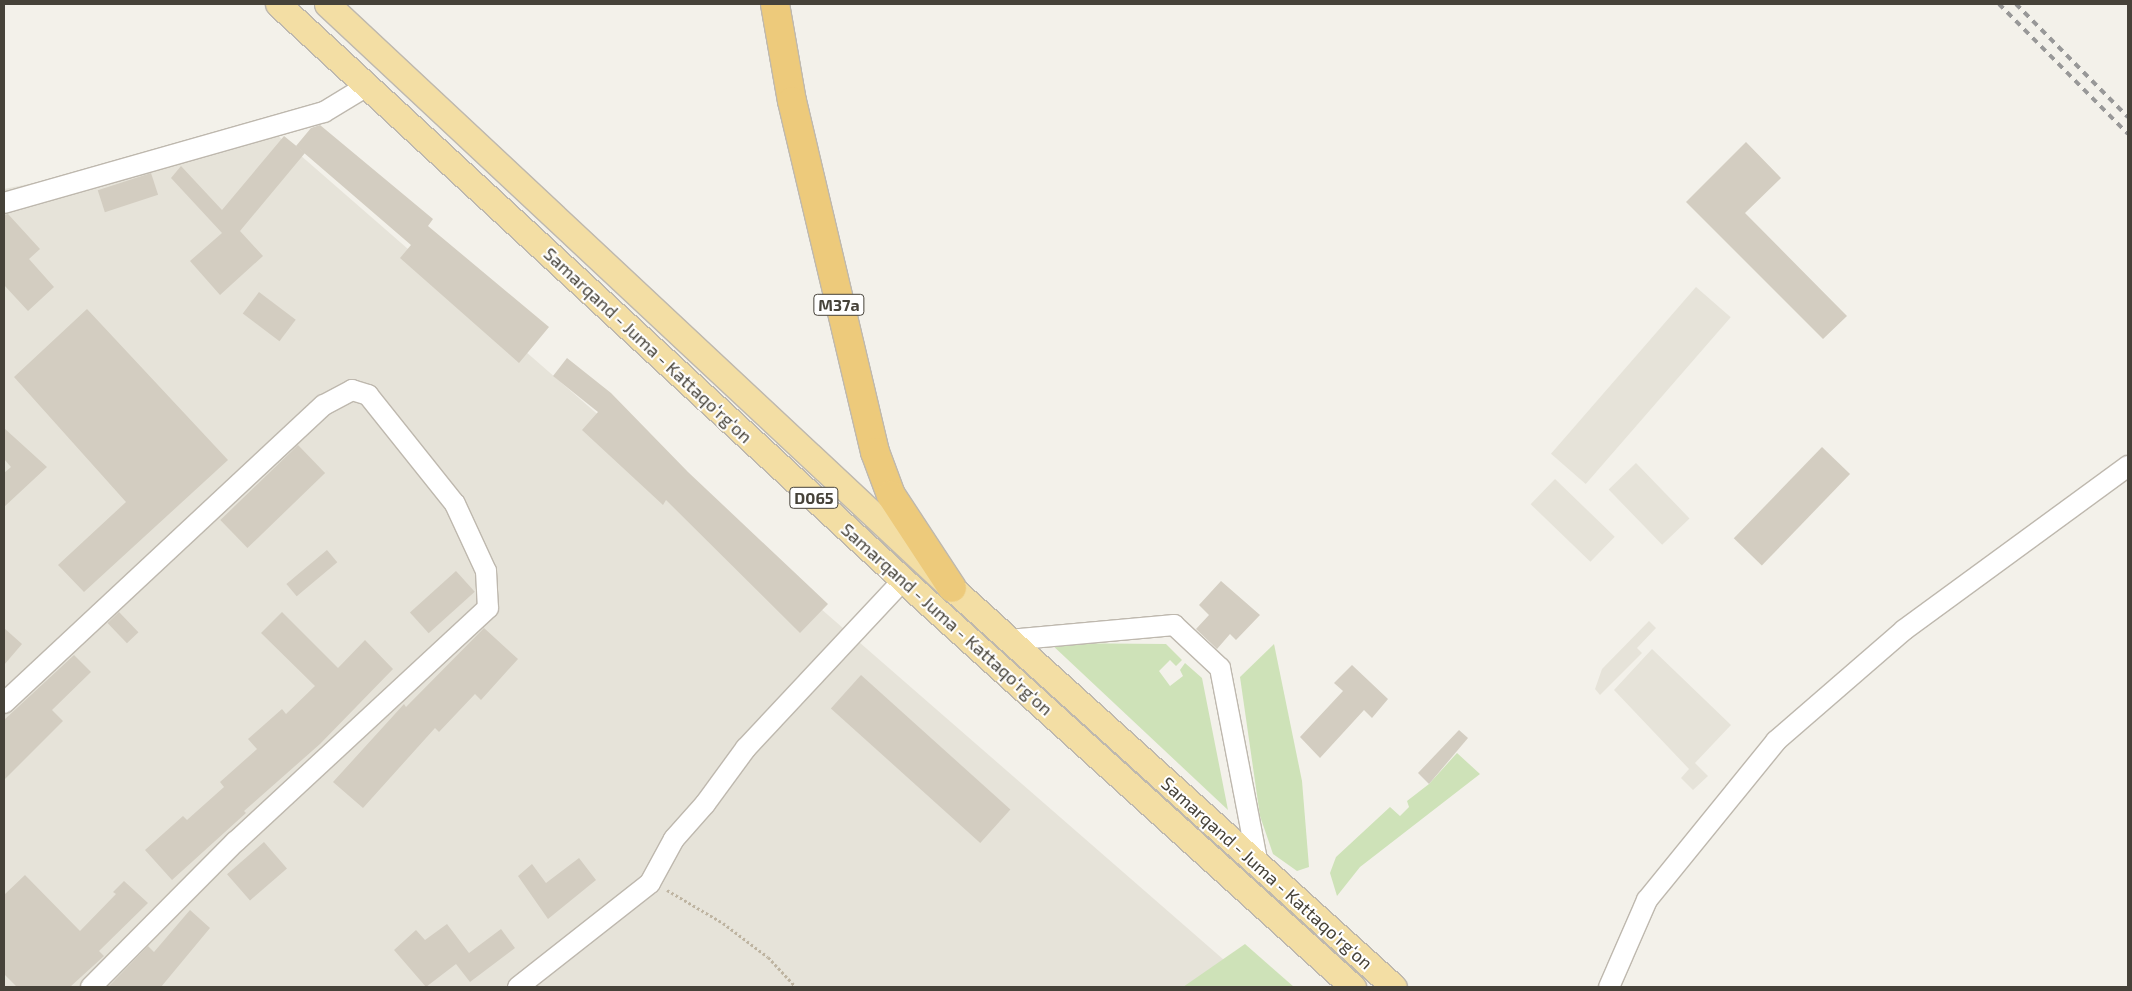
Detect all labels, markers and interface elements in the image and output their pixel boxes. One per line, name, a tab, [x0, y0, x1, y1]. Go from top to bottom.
street label: Samarqand - Juma - Kattaqo‘rg‘on	[539, 243, 757, 447]
road number: M37a	[813, 292, 865, 318]
road number: D065	[789, 484, 839, 512]
street label: Samarqand - Juma - Kattaqo‘rg‘on	[837, 518, 1057, 720]
street label: Samarqand - Juma - Kattaqo‘rg‘on	[1157, 772, 1377, 974]

